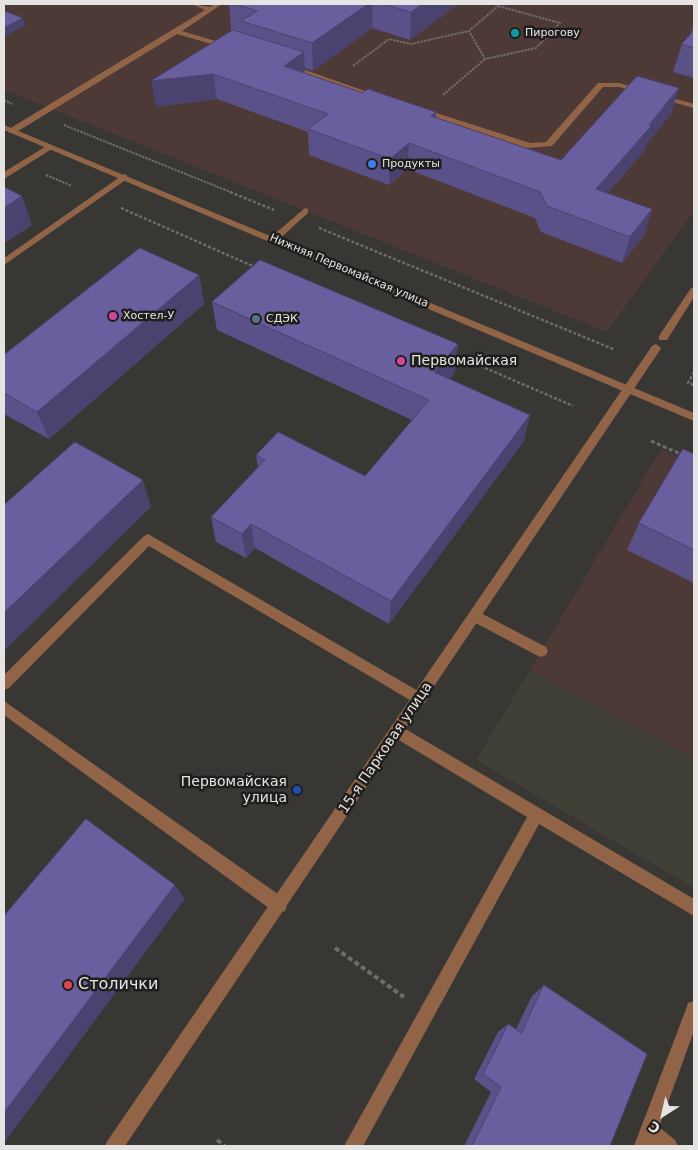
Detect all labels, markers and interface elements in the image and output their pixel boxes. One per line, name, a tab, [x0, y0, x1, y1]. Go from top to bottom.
place label: Пирогову	[525, 26, 580, 40]
marker: Пирогову	[509, 27, 521, 39]
place label: Продукты	[382, 157, 440, 171]
marker: Продукты	[366, 158, 378, 170]
street label: Нижняя Первомайская улица	[268, 231, 430, 311]
place label: Хостел-У	[123, 309, 174, 323]
marker: Хостел-У	[107, 310, 119, 322]
place label: СДЭК	[266, 312, 298, 326]
marker: СДЭК	[250, 313, 262, 325]
place label: Первомайская	[411, 353, 517, 369]
marker: Первомайская	[395, 355, 407, 367]
street label: 15-я Парковая улица	[336, 679, 436, 817]
place label: Первомайская улица	[181, 774, 287, 806]
marker: Первомайская улица	[291, 784, 303, 796]
place label: Столички	[78, 975, 158, 995]
marker: Столички	[62, 979, 74, 991]
north arrow	[638, 1090, 688, 1140]
text: С	[646, 1118, 663, 1137]

